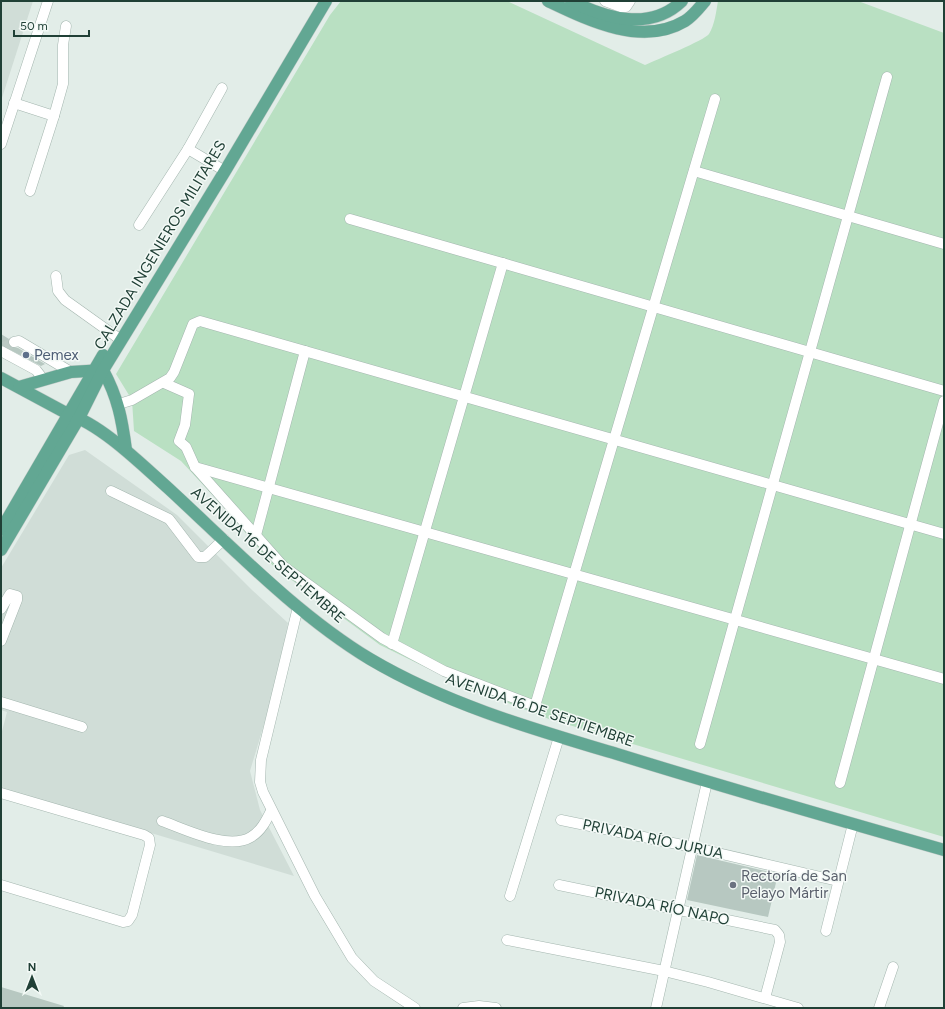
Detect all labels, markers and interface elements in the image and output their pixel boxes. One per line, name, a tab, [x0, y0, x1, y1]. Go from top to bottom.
scale bar	[14, 12, 89, 38]
text: 50 m	[20, 19, 48, 33]
street label: CALZADA INGENIEROS MILITARES	[90, 137, 230, 353]
place label: Pemex	[34, 346, 79, 364]
marker: Pemex	[21, 350, 31, 360]
street label: AVENIDA 16 DE SEPTIEMBRE	[187, 483, 349, 627]
street label: AVENIDA 16 DE SEPTIEMBRE	[443, 669, 637, 751]
street label: PRIVADA RÍO JURUA	[581, 815, 725, 863]
place label: Rectoría de San Pelayo Mártir	[741, 867, 847, 902]
marker: Rectoría de San Pelayo Mártir	[728, 880, 738, 890]
street label: PRIVADA RÍO NAPO	[593, 883, 731, 929]
north arrow	[12, 957, 52, 997]
text: N	[28, 961, 36, 974]

